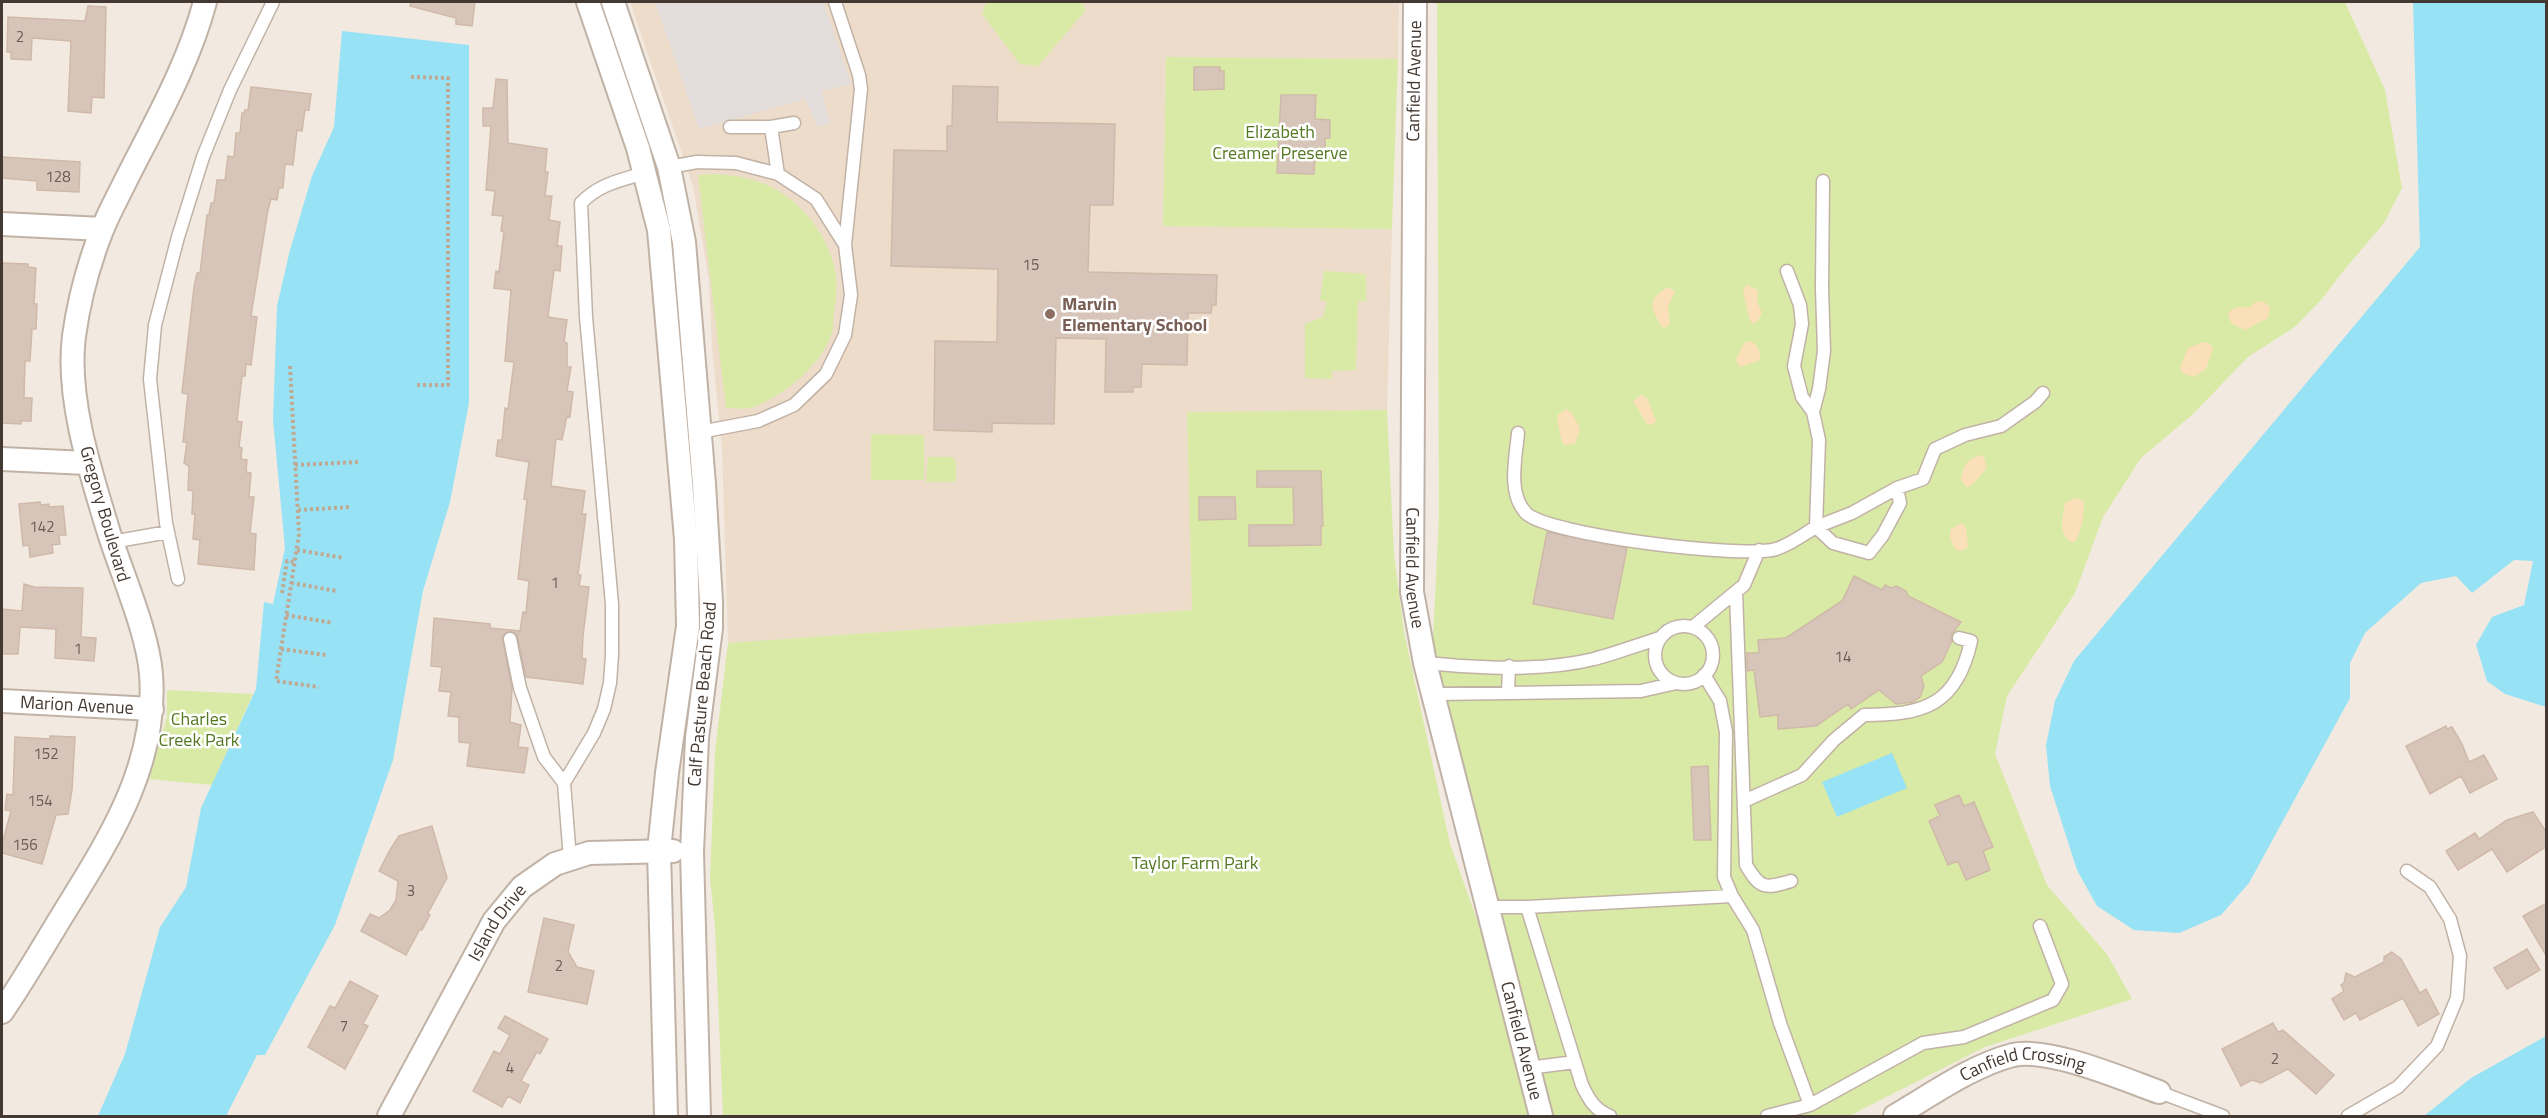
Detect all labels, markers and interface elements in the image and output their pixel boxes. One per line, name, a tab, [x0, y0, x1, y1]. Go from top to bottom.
street label: Canfield Avenue	[1399, 20, 1428, 142]
house number: 2	[16, 25, 24, 48]
park label: Elizabeth Creamer Preserve	[1212, 118, 1348, 166]
house number: 128	[45, 165, 71, 188]
house number: 15	[1023, 253, 1039, 276]
place label: Marvin Elementary School	[1062, 290, 1207, 338]
marker: Marvin Elementary School	[1043, 307, 1057, 321]
street label: Gregory Boulevard	[73, 443, 138, 585]
street label: Canfield Avenue	[1399, 507, 1432, 630]
house number: 142	[29, 515, 55, 538]
house number: 1	[551, 571, 559, 594]
street label: Calf Pasture Beach Road	[680, 600, 723, 788]
house number: 1	[74, 637, 82, 660]
house number: 14	[1835, 645, 1851, 668]
street label: Marion Avenue	[19, 688, 134, 721]
park label: Charles Creek Park	[159, 705, 240, 753]
house number: 152	[33, 742, 59, 765]
house number: 154	[27, 789, 53, 812]
house number: 156	[12, 833, 38, 856]
park label: Taylor Farm Park	[1132, 849, 1259, 876]
street label: Island Drive	[461, 877, 533, 966]
house number: 3	[407, 879, 415, 902]
house number: 2	[555, 954, 563, 977]
street label: Canfield Avenue	[1494, 978, 1550, 1103]
house number: 7	[340, 1014, 348, 1037]
street label: Canfield Crossing	[1955, 1040, 2089, 1088]
house number: 2	[2271, 1047, 2279, 1070]
house number: 4	[506, 1056, 514, 1079]

